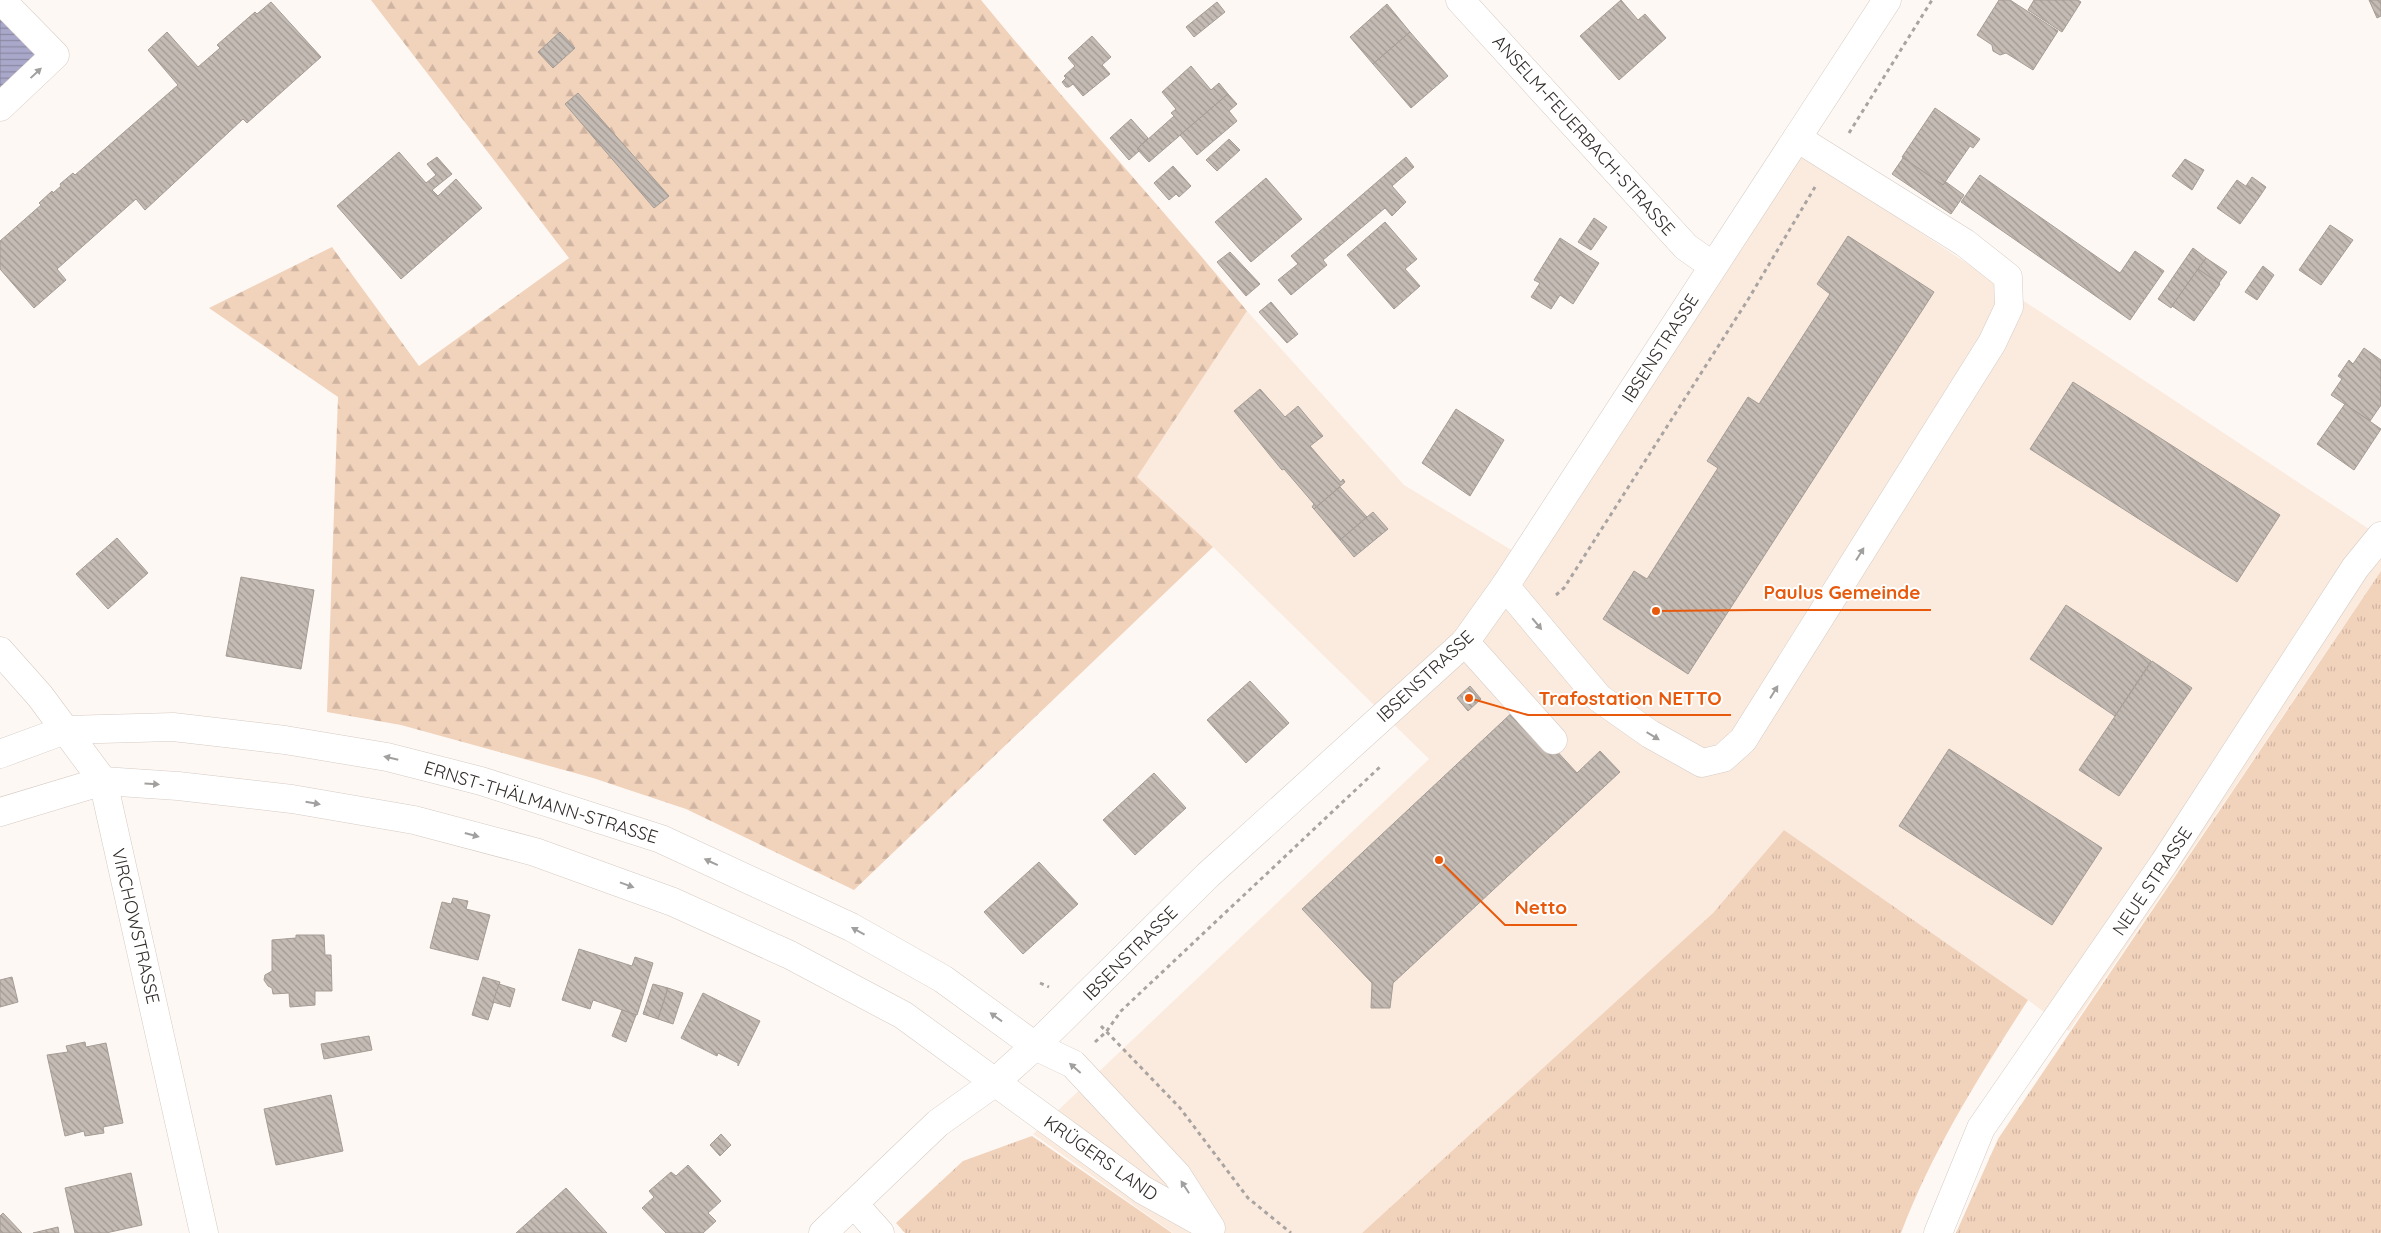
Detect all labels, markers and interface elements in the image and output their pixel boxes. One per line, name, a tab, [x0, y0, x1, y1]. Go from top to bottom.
street label: ANSELM-FEUERBACH-STRASSE	[1488, 30, 1680, 240]
one-way arrow	[29, 67, 41, 79]
street label: IBSENSTRASSE	[1616, 289, 1704, 407]
one-way arrow	[1856, 547, 1865, 560]
callout: Paulus Gemeinde	[1754, 576, 1931, 610]
text: Paulus Gemeinde	[1763, 580, 1921, 604]
one-way arrow	[1531, 617, 1542, 630]
street label: IBSENSTRASSE	[1372, 625, 1478, 727]
callout: Trafostation NETTO	[1528, 681, 1731, 715]
one-way arrow	[1769, 685, 1779, 698]
text: Trafostation NETTO	[1538, 686, 1722, 710]
one-way arrow	[1646, 731, 1659, 740]
one-way arrow	[383, 754, 398, 762]
street label: ERNST-THÄLMANN-STRASSE	[421, 755, 661, 849]
one-way arrow	[144, 781, 160, 789]
one-way arrow	[306, 799, 322, 807]
street label: NEUE STRASSE	[2107, 822, 2197, 940]
one-way arrow	[465, 831, 480, 839]
street label: VIRCHOWSTRASSE	[107, 846, 165, 1006]
one-way arrow	[704, 857, 718, 865]
one-way arrow	[620, 881, 635, 889]
callout: Netto	[1505, 891, 1577, 925]
text: Netto	[1515, 895, 1567, 919]
street label: IBSENSTRASSE	[1078, 901, 1182, 1005]
one-way arrow	[851, 927, 866, 935]
one-way arrow	[989, 1012, 1003, 1022]
one-way arrow	[1069, 1062, 1081, 1074]
street label: KRÜGERS LAND	[1040, 1110, 1163, 1206]
one-way arrow	[1180, 1181, 1189, 1194]

